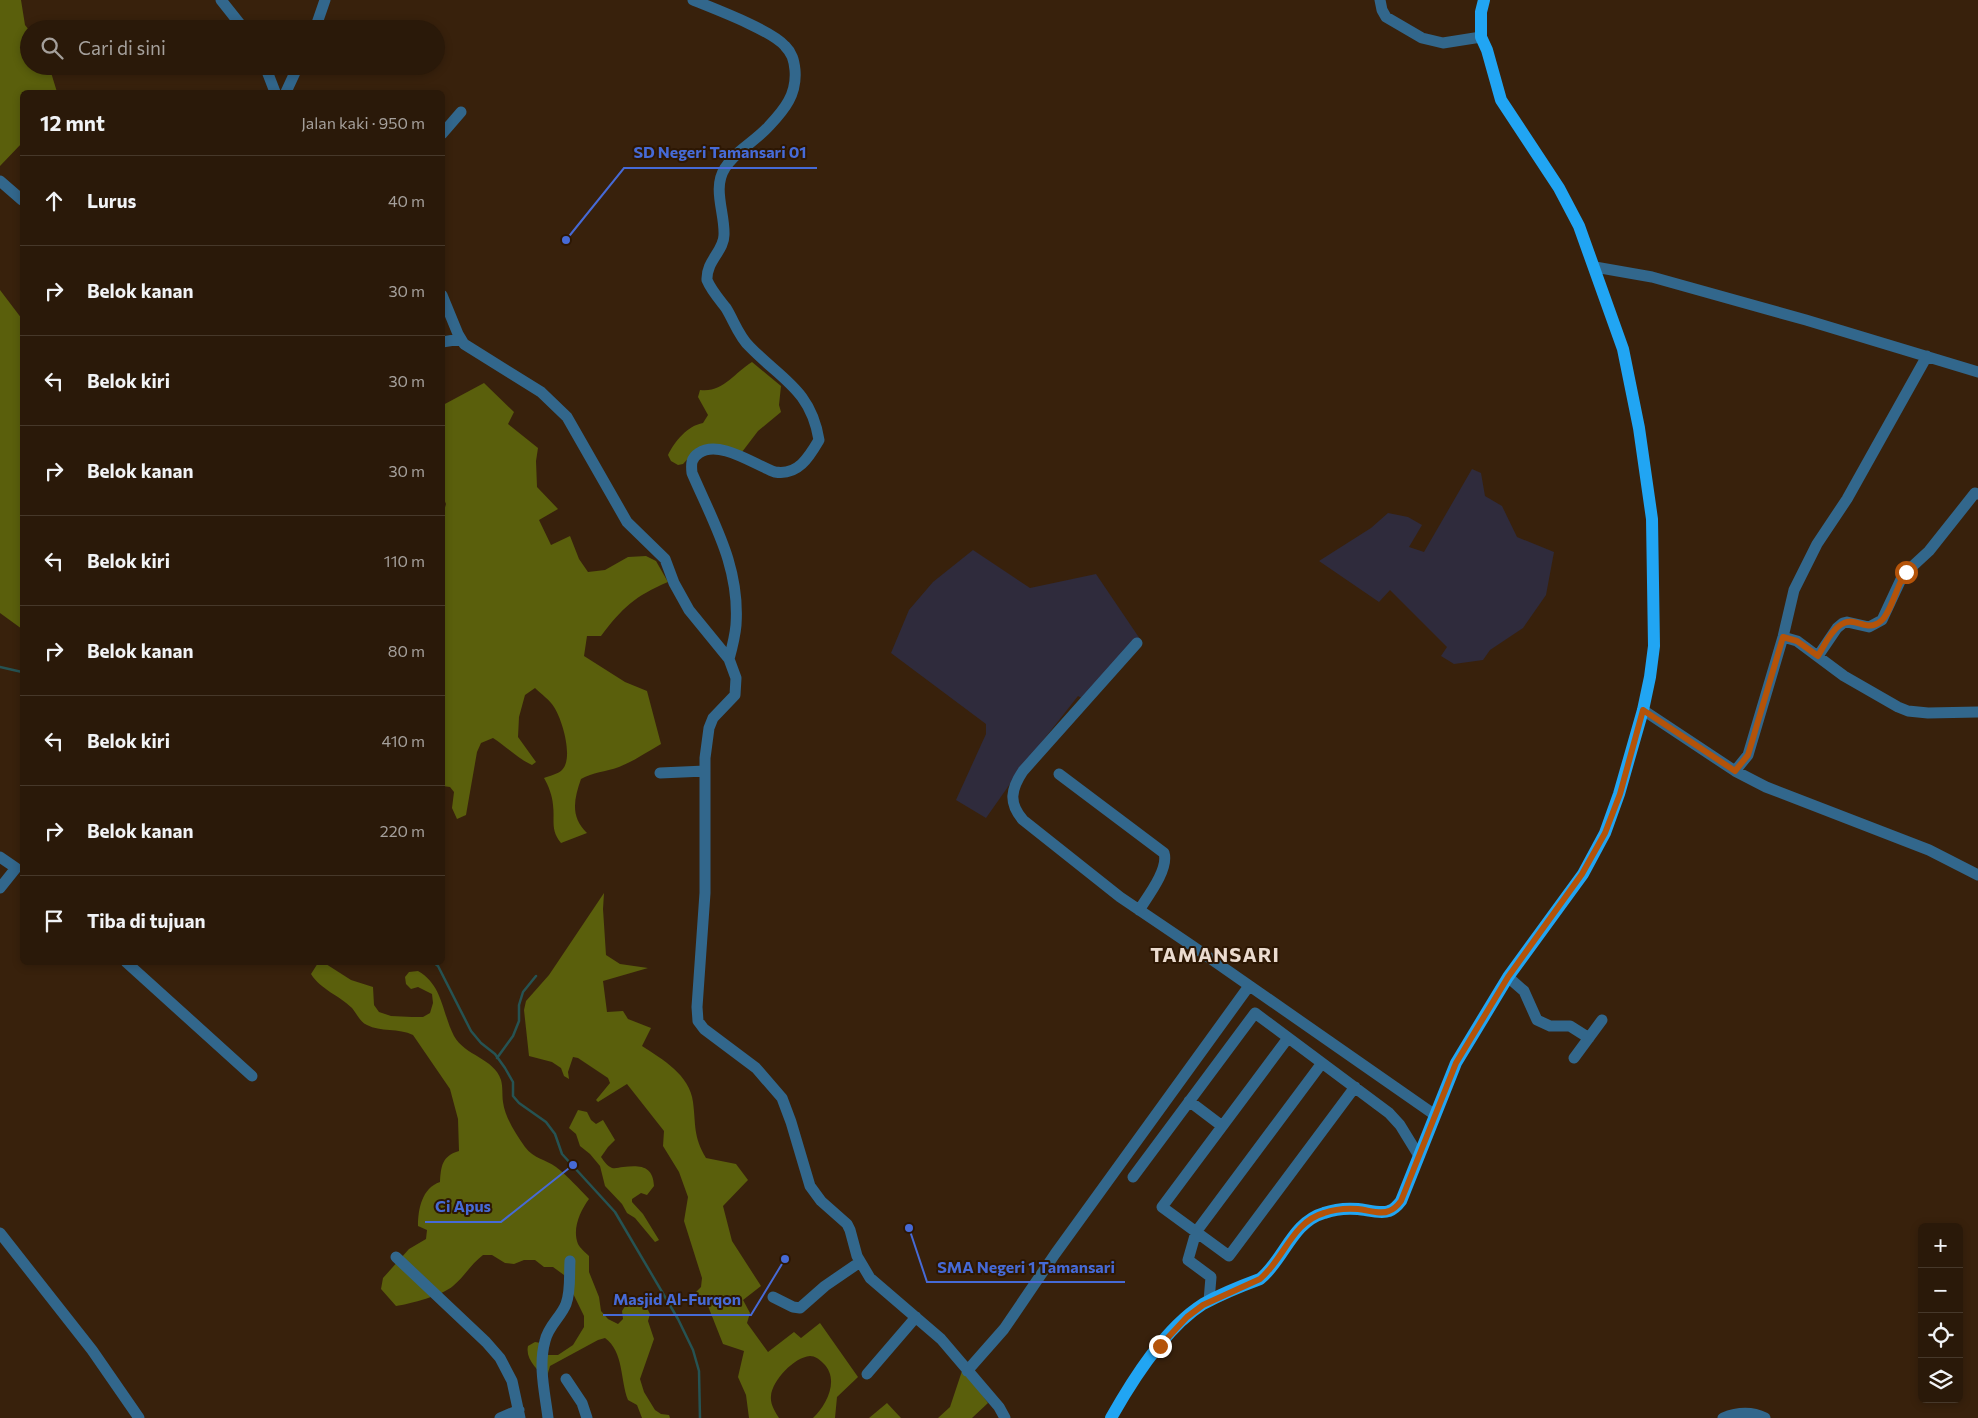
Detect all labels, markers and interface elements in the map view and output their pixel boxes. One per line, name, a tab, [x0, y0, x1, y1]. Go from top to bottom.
search box	[20, 20, 445, 75]
icon: search	[38, 34, 66, 62]
text: Cari di sini	[78, 36, 166, 59]
text: 12 mnt	[40, 110, 105, 135]
text: Jalan kaki · 950 m	[301, 113, 425, 132]
callout: SD Negeri Tamansari 01	[624, 137, 817, 168]
text: SD Negeri Tamansari 01	[633, 142, 807, 161]
icon: ahead	[40, 187, 68, 215]
text: Lurus	[87, 189, 136, 212]
text: 40 m	[388, 191, 425, 210]
icon: right	[40, 277, 68, 305]
text: Belok kanan	[87, 279, 194, 302]
text: 30 m	[388, 281, 425, 300]
icon: left	[40, 367, 68, 395]
text: Belok kiri	[87, 369, 170, 392]
text: 30 m	[388, 371, 425, 390]
icon: right	[40, 457, 68, 485]
text: Belok kanan	[87, 459, 194, 482]
text: 30 m	[388, 461, 425, 480]
icon: left	[40, 547, 68, 575]
text: Belok kiri	[87, 549, 170, 572]
text: 110 m	[384, 551, 425, 570]
route start	[1895, 561, 1918, 584]
icon: right	[40, 637, 68, 665]
text: Belok kanan	[87, 639, 194, 662]
text: 80 m	[388, 641, 425, 660]
icon: left	[40, 727, 68, 755]
text: Belok kiri	[87, 729, 170, 752]
text: 410 m	[382, 731, 425, 750]
icon: right	[40, 817, 68, 845]
text: Belok kanan	[87, 819, 194, 842]
text: 220 m	[380, 821, 425, 840]
icon: arrive	[40, 907, 68, 935]
text: Tiba di tujuan	[87, 909, 205, 932]
district label: TAMANSARI	[1150, 942, 1280, 966]
callout: Ci Apus	[425, 1191, 501, 1222]
text: Ci Apus	[435, 1196, 491, 1215]
map controls	[1918, 1223, 1963, 1403]
button: +	[1918, 1223, 1963, 1268]
callout: SMA Negeri 1 Tamansari	[927, 1251, 1125, 1282]
text: SMA Negeri 1 Tamansari	[937, 1257, 1115, 1276]
button: −	[1918, 1268, 1963, 1313]
callout: Masjid Al-Furqon	[603, 1284, 751, 1315]
text: Masjid Al-Furqon	[613, 1289, 741, 1308]
button: locate	[1918, 1313, 1963, 1358]
route end	[1149, 1335, 1172, 1358]
button: layers	[1918, 1358, 1963, 1403]

